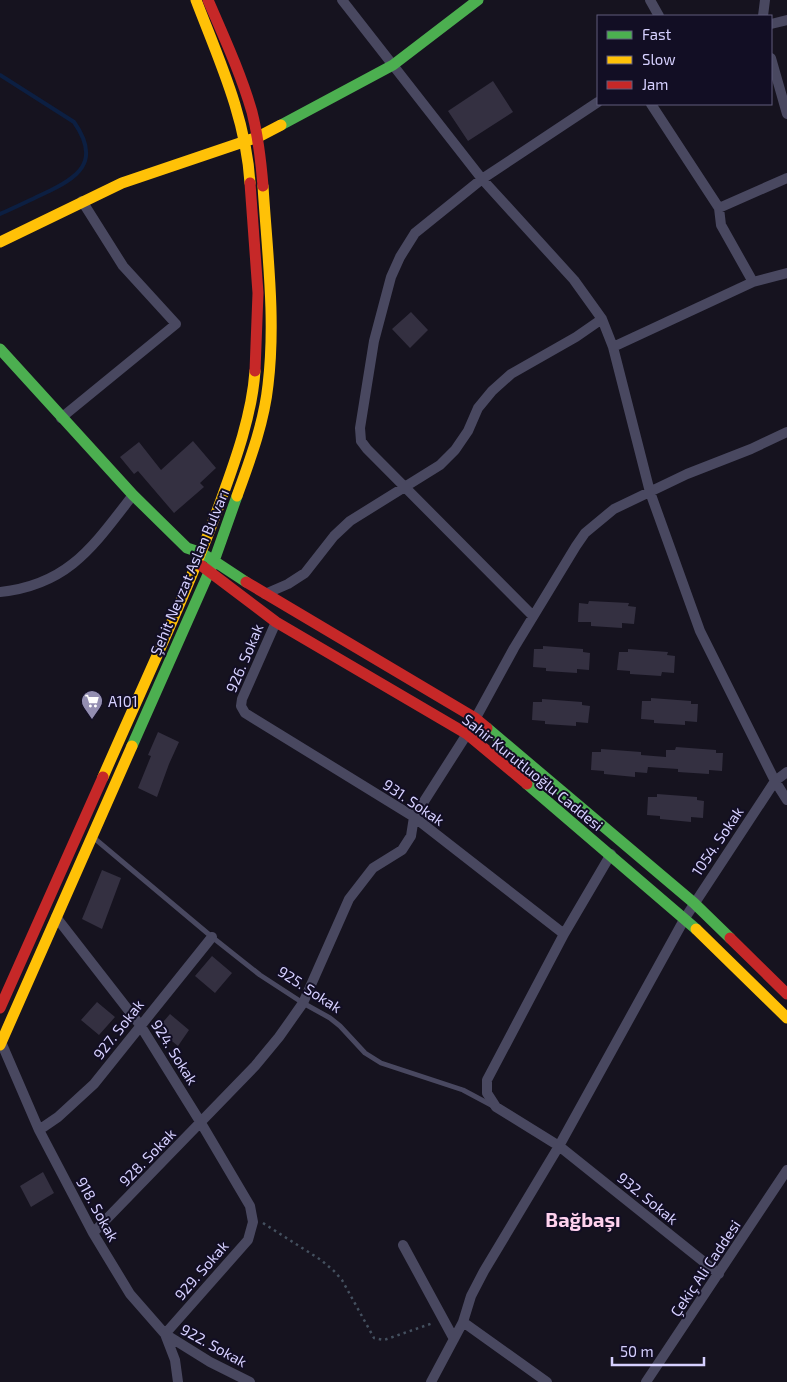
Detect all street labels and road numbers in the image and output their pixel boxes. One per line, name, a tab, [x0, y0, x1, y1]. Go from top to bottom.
street label: Şehit Nevzat Aslan Bulvarı	[146, 486, 233, 658]
street label: 926. Sokak	[221, 621, 267, 695]
street label: Sahir Kurutluoğlu Caddesi	[459, 710, 607, 834]
street label: 931. Sokak	[380, 775, 448, 829]
street label: 1054. Sokak	[687, 803, 747, 879]
street label: 925. Sokak	[275, 962, 346, 1016]
street label: 927. Sokak	[89, 995, 147, 1063]
street label: 924. Sokak	[148, 1016, 202, 1088]
street label: 928. Sokak	[115, 1124, 179, 1190]
street label: 932. Sokak	[614, 1168, 682, 1228]
street label: 918. Sokak	[73, 1174, 123, 1245]
street label: Çekiç Ali Caddesi	[666, 1216, 745, 1320]
street label: 929. Sokak	[170, 1236, 232, 1303]
street label: 922. Sokak	[178, 1320, 250, 1371]

